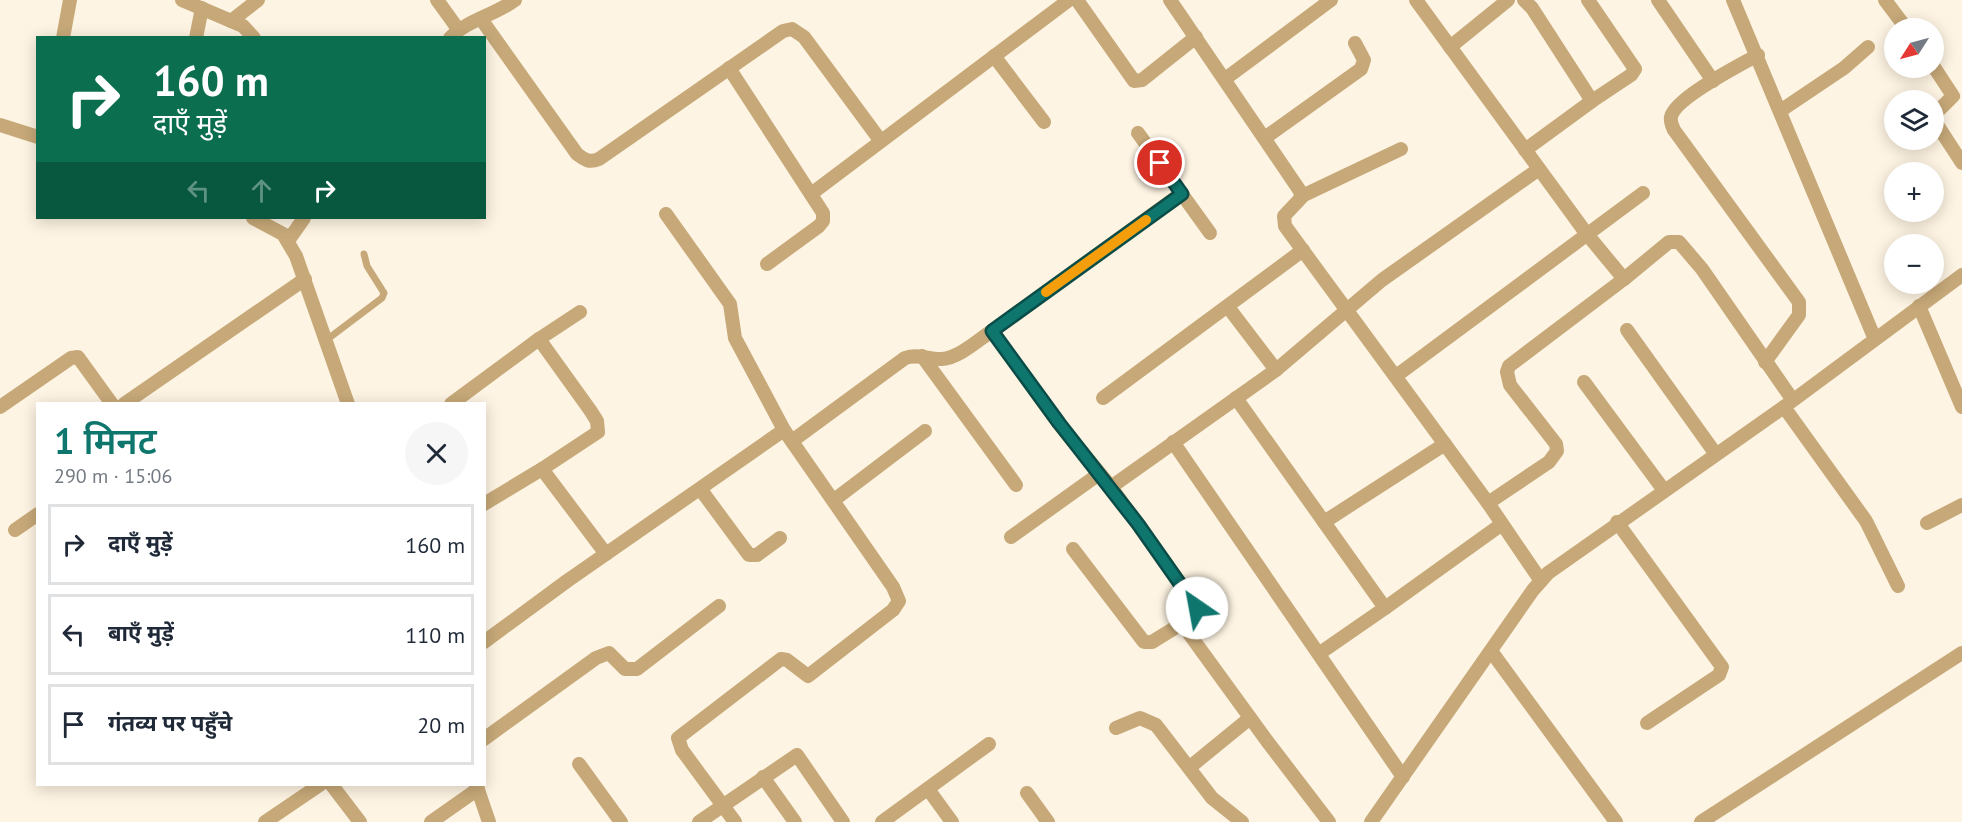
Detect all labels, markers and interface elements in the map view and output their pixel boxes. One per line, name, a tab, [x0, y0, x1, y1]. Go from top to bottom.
north arrow	[1884, 18, 1944, 78]
map controls	[1884, 18, 1944, 294]
text: 160 m	[153, 53, 269, 108]
icon: right	[54, 60, 132, 138]
button: layers	[1884, 90, 1944, 150]
text: दाएँ मुड़ें	[153, 106, 227, 140]
pin	[1134, 137, 1185, 188]
icon: arrive	[1143, 146, 1176, 179]
button: +	[1884, 162, 1944, 222]
icon: left	[182, 174, 215, 207]
icon: ahead	[245, 174, 278, 207]
icon: right	[308, 174, 341, 207]
button: −	[1884, 234, 1944, 294]
text: 1 मिनट	[54, 417, 157, 464]
button: close	[405, 422, 468, 485]
text: 290 m · 15:06	[54, 463, 172, 489]
icon: right	[57, 528, 90, 561]
text: दाएँ मुड़ें	[108, 529, 173, 557]
text: 160 m	[405, 531, 465, 559]
position arrow	[1165, 576, 1229, 640]
icon: left	[57, 618, 90, 651]
text: बाएँ मुड़ें	[108, 619, 174, 647]
text: 110 m	[405, 621, 465, 649]
icon: arrive	[57, 708, 90, 741]
text: गंतव्य पर पहुँचे	[108, 709, 232, 737]
text: 20 m	[417, 711, 465, 739]

